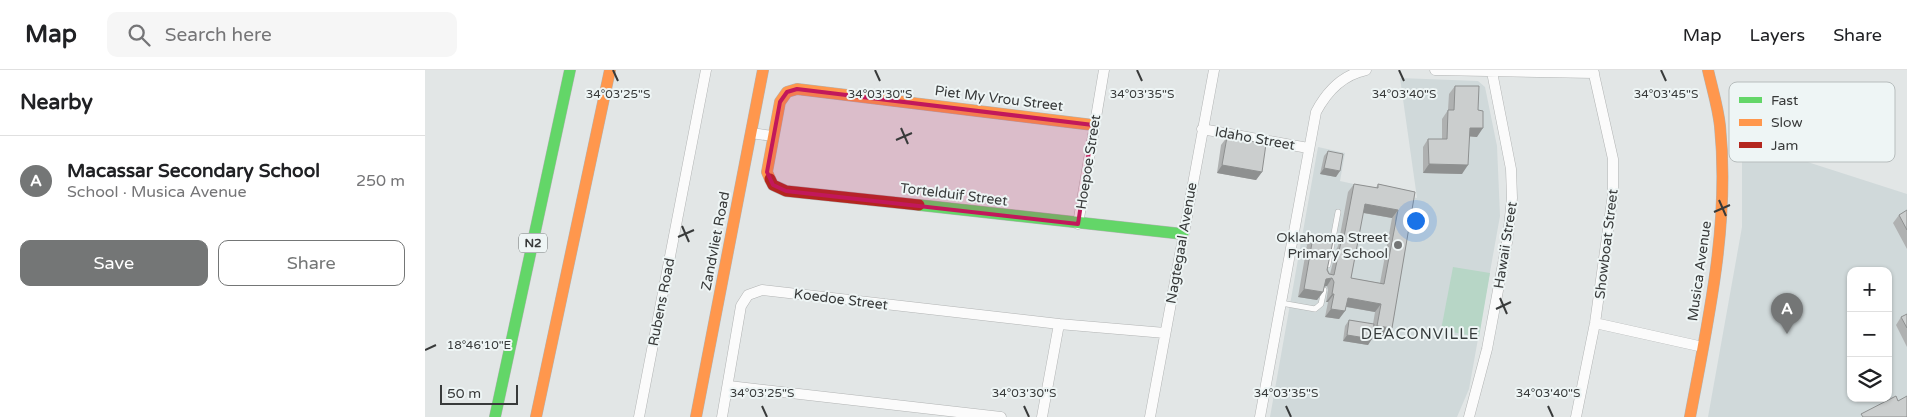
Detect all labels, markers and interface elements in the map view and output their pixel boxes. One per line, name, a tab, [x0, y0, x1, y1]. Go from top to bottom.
search box	[107, 12, 457, 57]
text: Map	[25, 20, 77, 49]
icon: search	[125, 21, 153, 49]
text: Search here	[165, 24, 272, 46]
text: Map	[1683, 24, 1722, 46]
text: Layers	[1750, 24, 1805, 46]
text: Share	[1833, 24, 1882, 46]
street label: Piet My Vrou Street	[934, 82, 1065, 115]
legend	[1729, 82, 1895, 162]
text: 34°03'25"S	[586, 87, 650, 101]
text: 34°03'30"S	[848, 87, 912, 101]
text: 34°03'35"S	[1110, 87, 1174, 101]
text: 34°03'40"S	[1372, 87, 1436, 101]
text: 34°03'45"S	[1634, 87, 1698, 101]
text: Nearby	[20, 90, 93, 115]
text: Fast	[1771, 92, 1799, 109]
street label: Hoepoe Street	[1073, 113, 1104, 211]
text: Slow	[1771, 114, 1803, 131]
street label: Idaho Street	[1213, 123, 1297, 154]
text: Jam	[1771, 137, 1798, 154]
text: Macassar Secondary School	[67, 160, 320, 182]
text: A	[30, 171, 42, 191]
text: 250 m	[356, 171, 405, 191]
street label: Tortelduif Street	[899, 179, 1009, 210]
street label: Nagtegaal Avenue	[1162, 181, 1201, 305]
text: School · Musica Avenue	[67, 182, 247, 202]
street label: Showboat Street	[1591, 188, 1622, 300]
street label: Zandvliet Road	[698, 190, 733, 292]
street label: Hawaii Street	[1490, 200, 1521, 290]
your location	[1403, 208, 1429, 234]
street label: Musica Avenue	[1684, 220, 1715, 322]
place label: Oklahoma Street Primary School	[1276, 229, 1389, 262]
road number: N2	[519, 234, 547, 252]
marker: Oklahoma Street Primary School	[1392, 239, 1404, 251]
button: Save	[20, 240, 208, 286]
button: Share	[218, 240, 405, 286]
street label: Rubens Road	[645, 257, 678, 348]
map controls	[1847, 267, 1892, 402]
button: +	[1847, 267, 1892, 312]
street label: Koedoe Street	[793, 285, 890, 314]
pin: A	[1771, 293, 1803, 334]
button: −	[1847, 312, 1892, 357]
district label: DEACONVILLE	[1361, 325, 1479, 343]
text: 18°46'10"E	[447, 338, 512, 352]
button: layers	[1847, 357, 1892, 402]
scale bar	[440, 382, 517, 405]
text: 50 m	[447, 385, 481, 402]
text: 34°03'25"S	[730, 386, 794, 400]
text: 34°03'30"S	[992, 386, 1056, 400]
text: 34°03'35"S	[1254, 386, 1318, 400]
text: 34°03'40"S	[1516, 386, 1580, 400]

